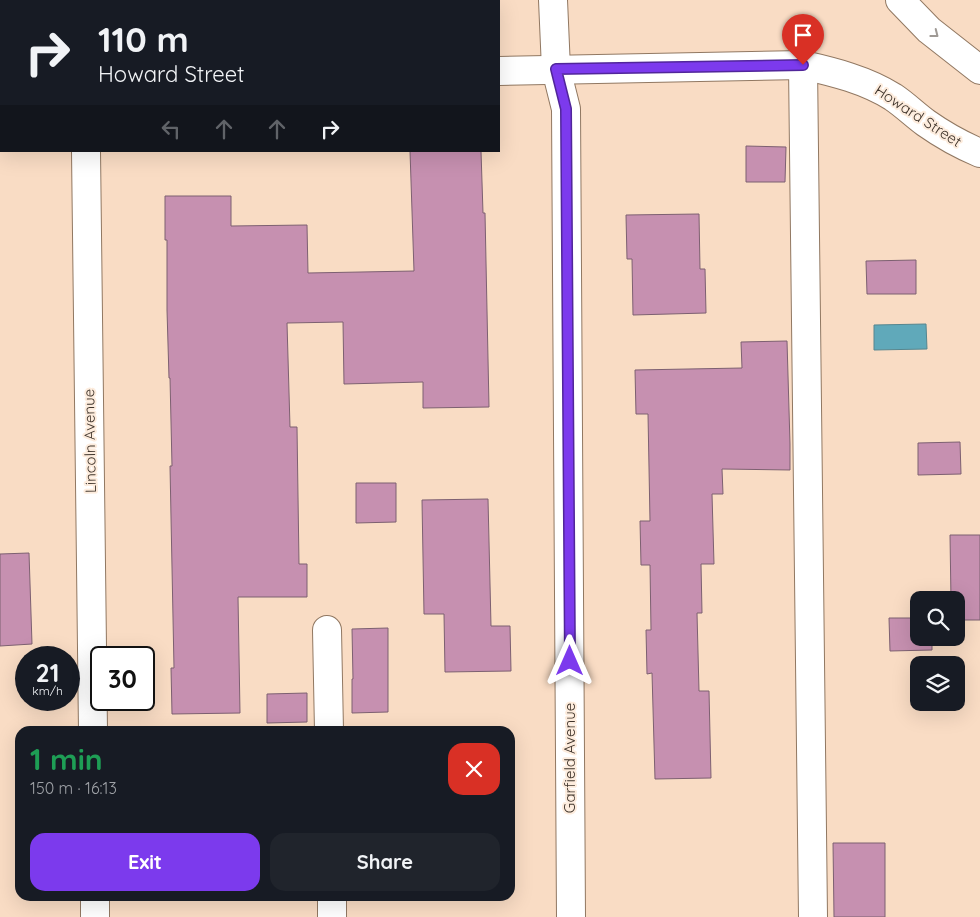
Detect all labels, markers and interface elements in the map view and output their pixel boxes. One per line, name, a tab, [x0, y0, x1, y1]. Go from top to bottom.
pin	[782, 14, 824, 65]
text: 110 m	[98, 17, 189, 61]
icon: right	[15, 20, 80, 85]
icon: arrive	[789, 21, 817, 49]
one-way arrow	[929, 29, 938, 38]
text: Howard Street	[98, 60, 245, 88]
street label: Howard Street	[871, 80, 965, 151]
icon: left	[157, 115, 185, 143]
icon: ahead	[210, 115, 238, 143]
icon: ahead	[263, 115, 291, 143]
icon: right	[316, 115, 344, 143]
street label: Lincoln Avenue	[79, 389, 100, 493]
map controls	[910, 591, 965, 711]
button: search	[910, 591, 965, 646]
position arrow	[543, 634, 595, 686]
speed limit sign: 30	[90, 646, 155, 711]
button: layers	[910, 656, 965, 711]
text: 21	[36, 657, 59, 688]
text: km/h	[32, 683, 63, 698]
street label: Garfield Avenue	[560, 703, 579, 813]
text: 1 min	[30, 740, 103, 778]
button: close	[448, 743, 500, 795]
text: 150 m · 16:13	[30, 778, 117, 798]
button: Exit	[30, 833, 260, 891]
button: Share	[270, 833, 500, 891]

